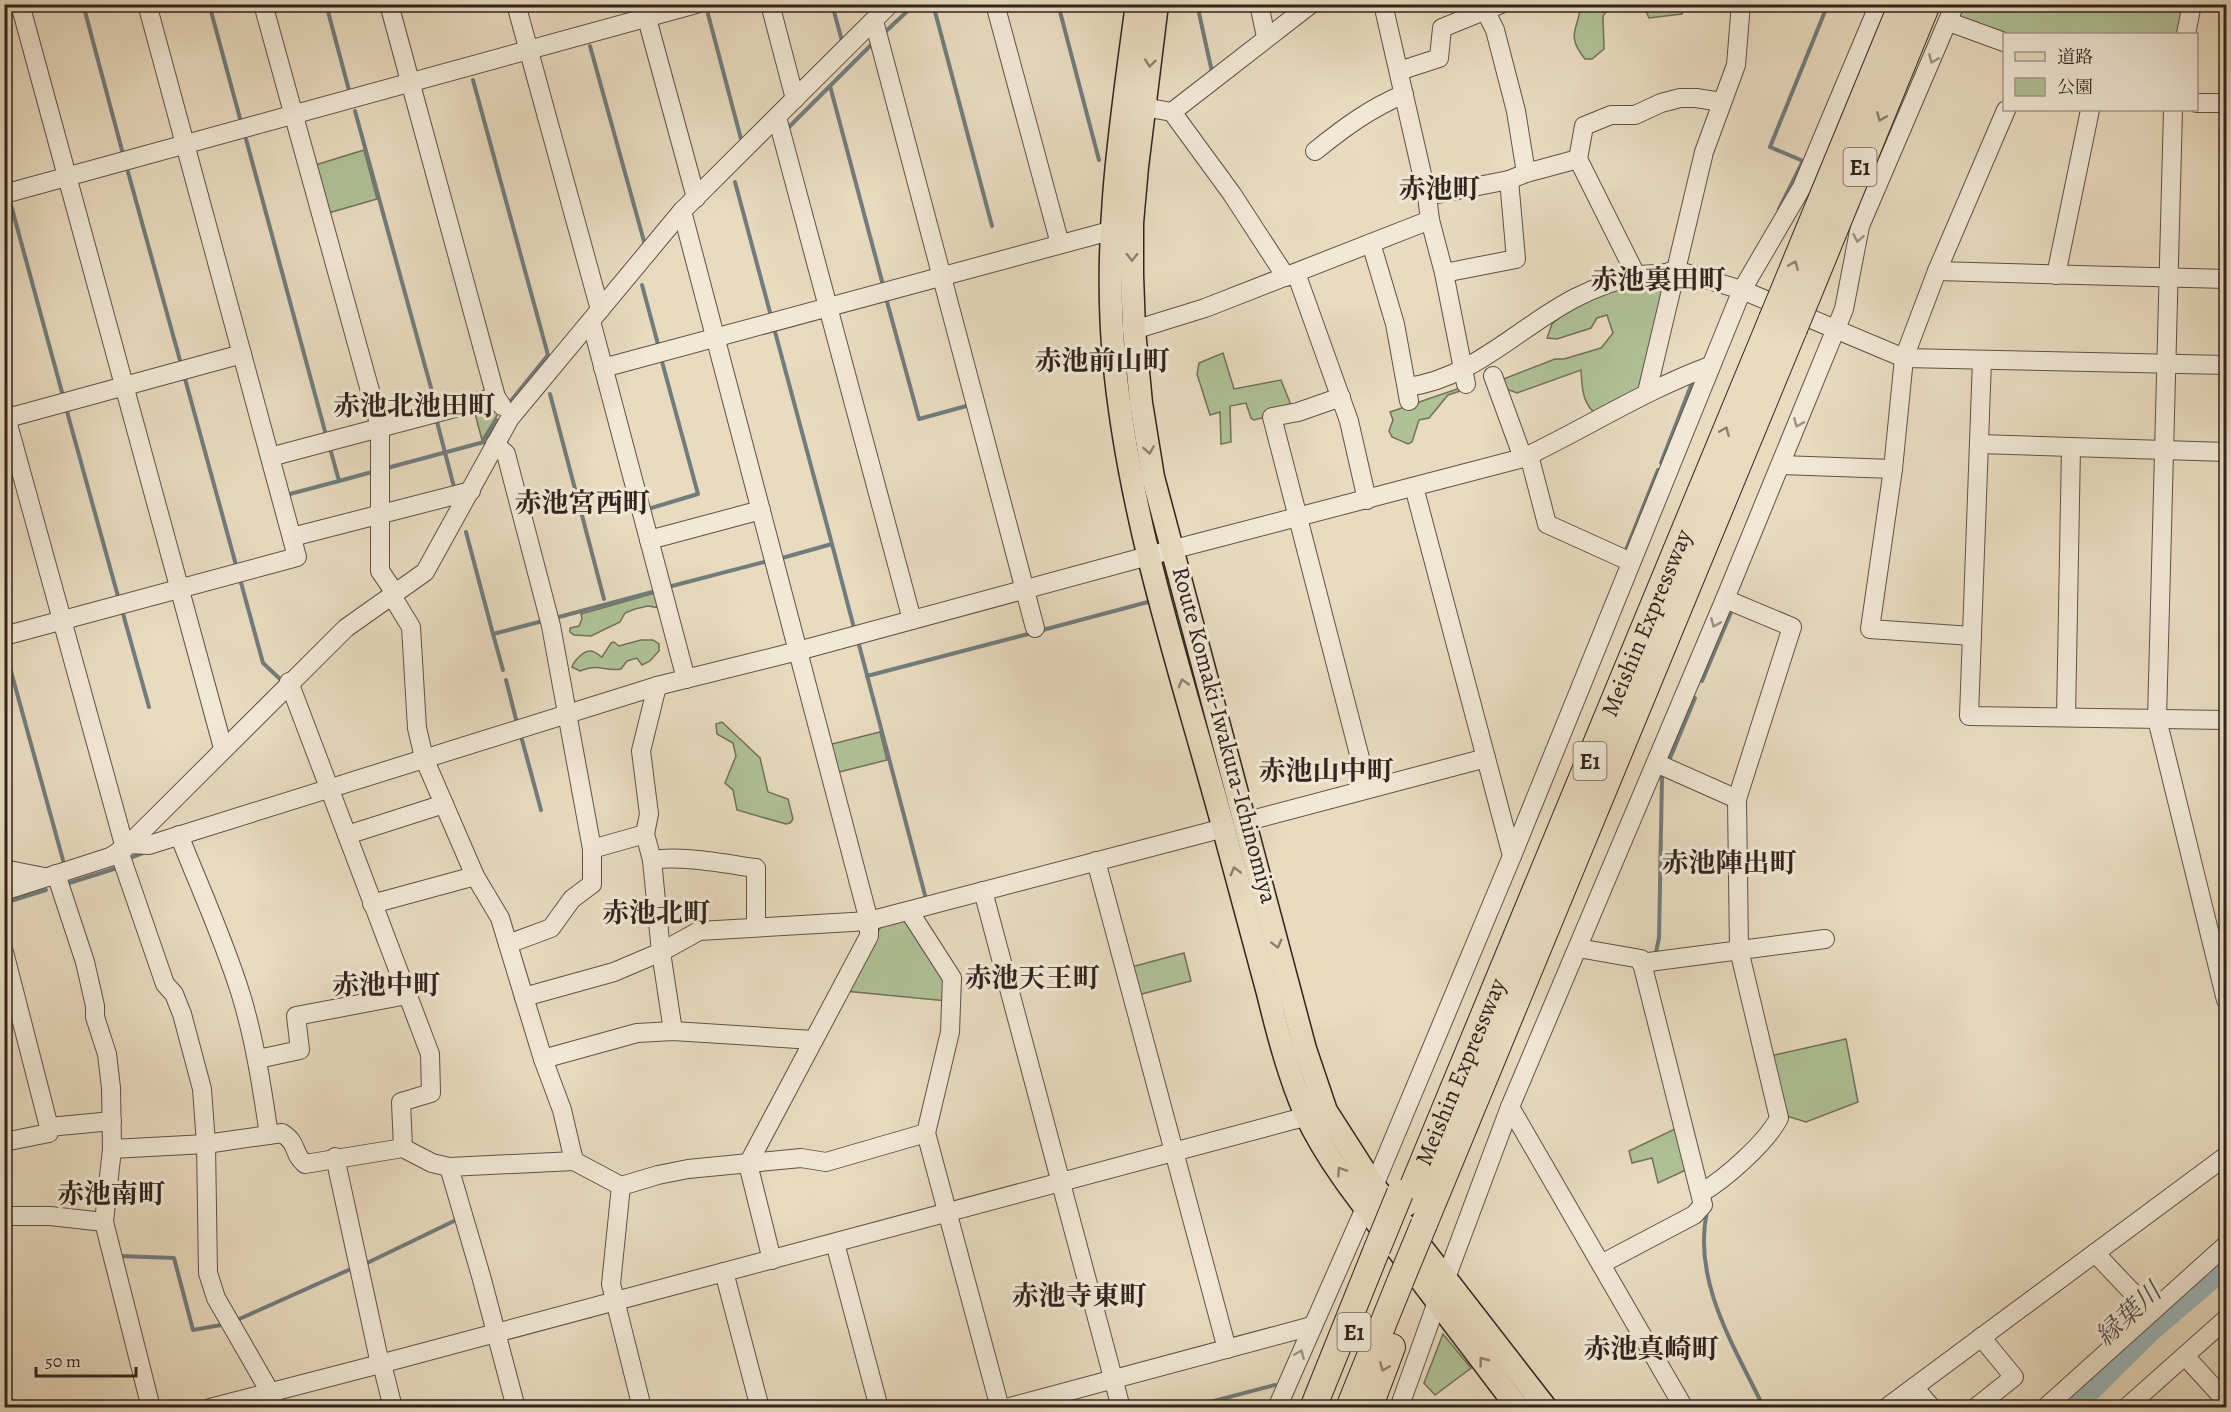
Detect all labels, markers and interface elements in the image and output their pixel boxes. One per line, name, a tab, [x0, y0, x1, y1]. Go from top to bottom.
legend	[2003, 33, 2198, 111]
text: 道路	[2057, 45, 2093, 69]
one-way arrow	[1928, 52, 1940, 63]
one-way arrow	[1145, 58, 1157, 67]
text: 公園	[2057, 75, 2093, 99]
one-way arrow	[1876, 110, 1888, 121]
road number: E1	[1844, 148, 1876, 186]
district label: 赤池町	[1399, 171, 1480, 207]
one-way arrow	[1852, 233, 1865, 243]
one-way arrow	[1126, 252, 1138, 261]
one-way arrow	[1787, 260, 1799, 271]
district label: 赤池裏田町	[1591, 262, 1726, 298]
district label: 赤池前山町	[1035, 343, 1170, 379]
district label: 赤池北池田町	[333, 388, 495, 424]
one-way arrow	[1793, 417, 1805, 428]
one-way arrow	[1718, 426, 1730, 437]
one-way arrow	[1142, 446, 1154, 455]
district label: 赤池宮西町	[515, 485, 650, 521]
street label: Meishin Expressway	[1593, 524, 1699, 721]
street label: Route Komaki-Iwakura-Ichinomiya	[1165, 563, 1286, 908]
one-way arrow	[1710, 616, 1722, 627]
one-way arrow	[1178, 678, 1190, 688]
road number: E1	[1574, 742, 1606, 780]
district label: 赤池山中町	[1259, 753, 1394, 789]
district label: 赤池陣出町	[1662, 845, 1797, 881]
one-way arrow	[1230, 866, 1242, 876]
district label: 赤池北町	[602, 895, 710, 931]
one-way arrow	[1269, 939, 1282, 949]
district label: 赤池天王町	[965, 960, 1100, 996]
district label: 赤池中町	[332, 967, 440, 1003]
street label: Meishin Expressway	[1407, 973, 1513, 1170]
one-way arrow	[1337, 1167, 1348, 1178]
district label: 赤池南町	[57, 1176, 165, 1212]
water label: 縁葉川	[2088, 1273, 2171, 1354]
district label: 赤池寺東町	[1012, 1278, 1147, 1314]
road number: E1	[1338, 1313, 1370, 1351]
district label: 赤池真崎町	[1584, 1331, 1719, 1367]
scale bar	[36, 1340, 136, 1378]
text: 50 m	[45, 1349, 81, 1373]
one-way arrow	[1293, 1349, 1305, 1360]
one-way arrow	[1479, 1357, 1490, 1368]
one-way arrow	[1379, 1361, 1391, 1372]

